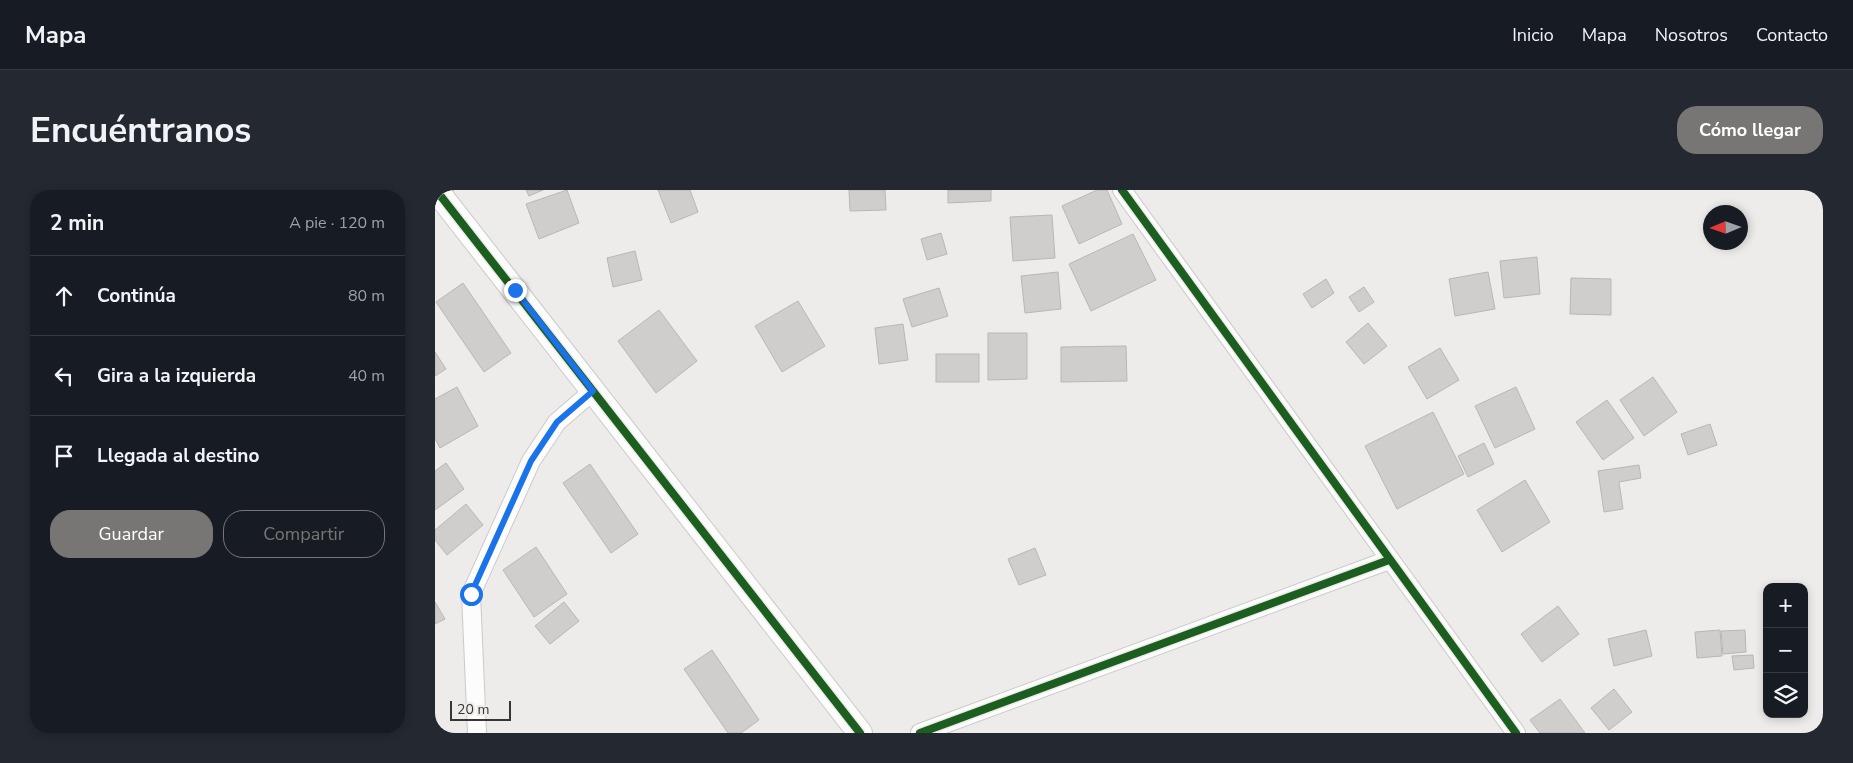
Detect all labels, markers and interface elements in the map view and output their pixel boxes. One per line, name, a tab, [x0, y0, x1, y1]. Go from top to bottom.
text: Mapa	[25, 19, 87, 51]
text: Inicio	[1512, 23, 1554, 47]
text: Mapa	[1582, 23, 1627, 47]
text: Nosotros	[1655, 23, 1728, 47]
text: Contacto	[1756, 23, 1828, 47]
button: Cómo llegar	[1677, 106, 1823, 154]
text: Encuéntranos	[30, 107, 251, 154]
north arrow	[1703, 205, 1748, 250]
text: 2 min	[50, 209, 104, 237]
text: A pie · 120 m	[289, 212, 385, 234]
route end	[504, 279, 527, 302]
icon: ahead	[50, 282, 78, 310]
text: Continúa	[97, 283, 176, 309]
text: 80 m	[348, 285, 385, 307]
icon: left	[50, 362, 78, 390]
text: Gira a la izquierda	[97, 363, 256, 389]
text: 40 m	[348, 365, 385, 387]
icon: arrive	[50, 442, 78, 470]
text: Llegada al destino	[97, 443, 259, 469]
button: Guardar	[50, 510, 213, 558]
button: Compartir	[223, 510, 385, 558]
route start	[460, 583, 483, 606]
map controls	[1763, 583, 1808, 718]
button: +	[1763, 583, 1808, 628]
button: −	[1763, 628, 1808, 673]
button: layers	[1763, 673, 1808, 718]
scale bar	[450, 698, 511, 721]
text: 20 m	[457, 700, 489, 719]

